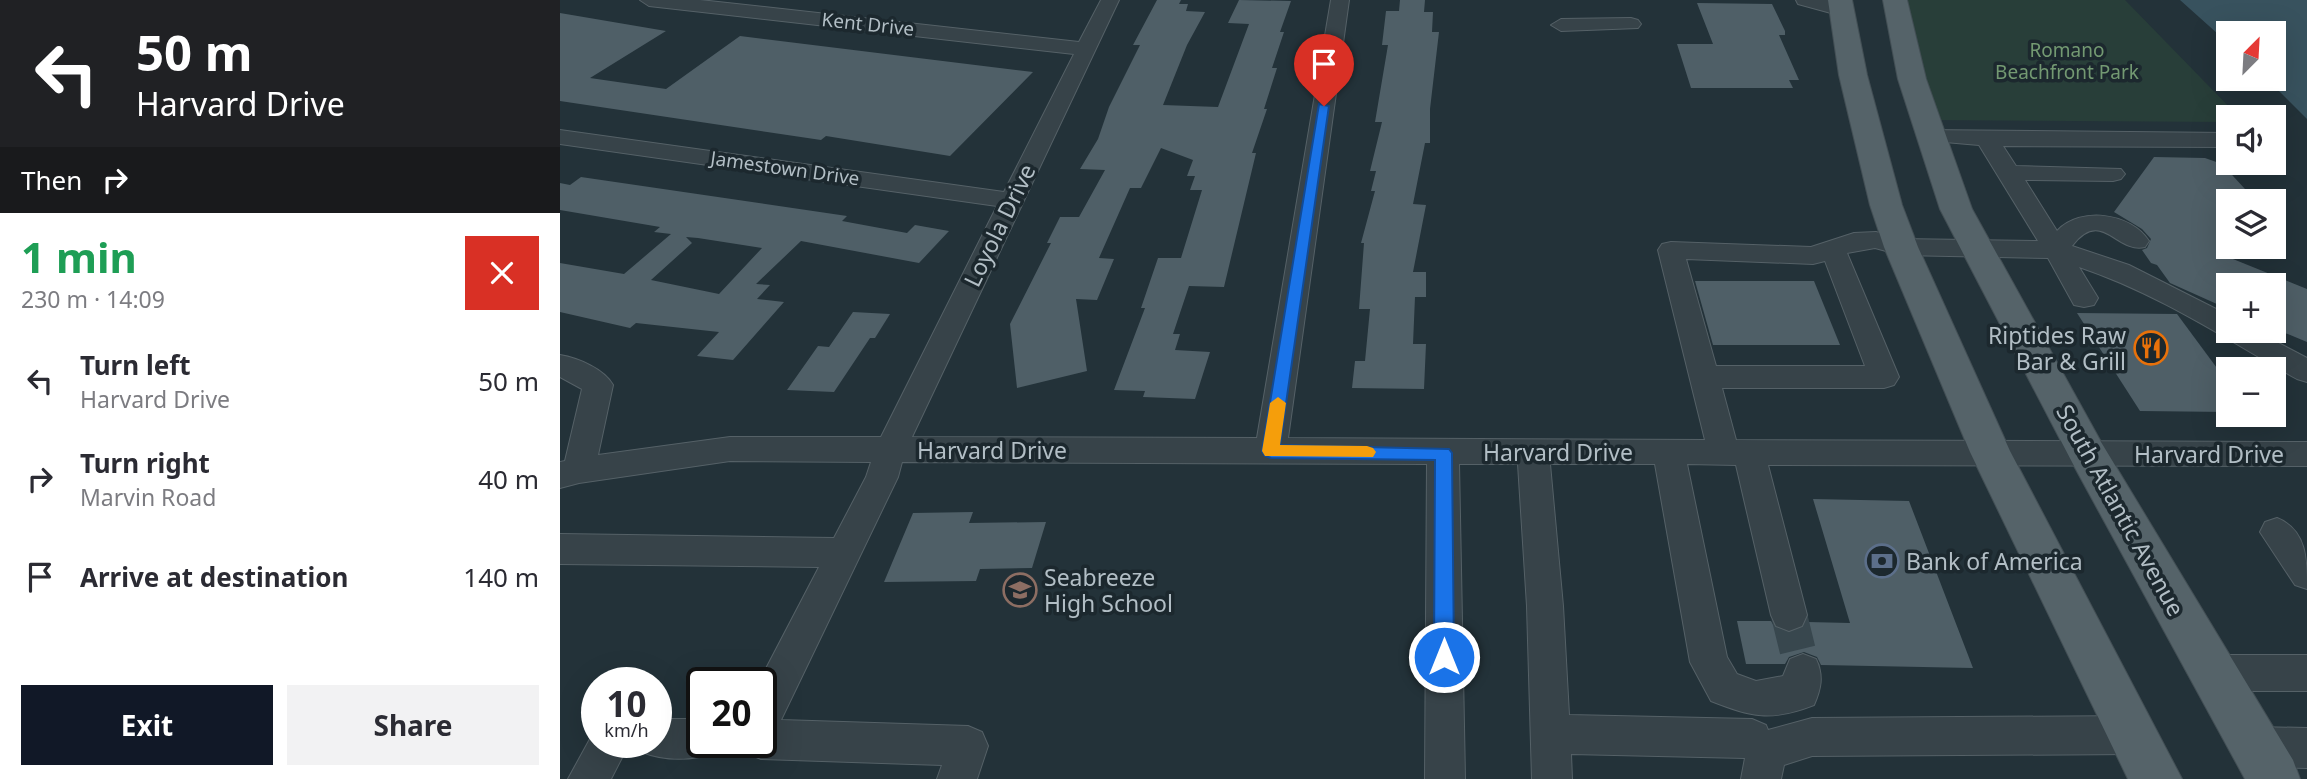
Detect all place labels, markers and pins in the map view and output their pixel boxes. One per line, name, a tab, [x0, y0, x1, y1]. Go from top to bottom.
pin	[1294, 34, 1354, 106]
place label: Riptides Raw Bar & Grill	[1988, 319, 2126, 377]
restaurant icon: Riptides Raw Bar & Grill	[2132, 329, 2170, 367]
bank icon: Bank of America	[1863, 542, 1901, 580]
place label: Bank of America	[1906, 545, 2083, 577]
place label: Seabreeze High School	[1044, 561, 1173, 619]
school or university icon: Seabreeze High School	[1001, 571, 1039, 609]

